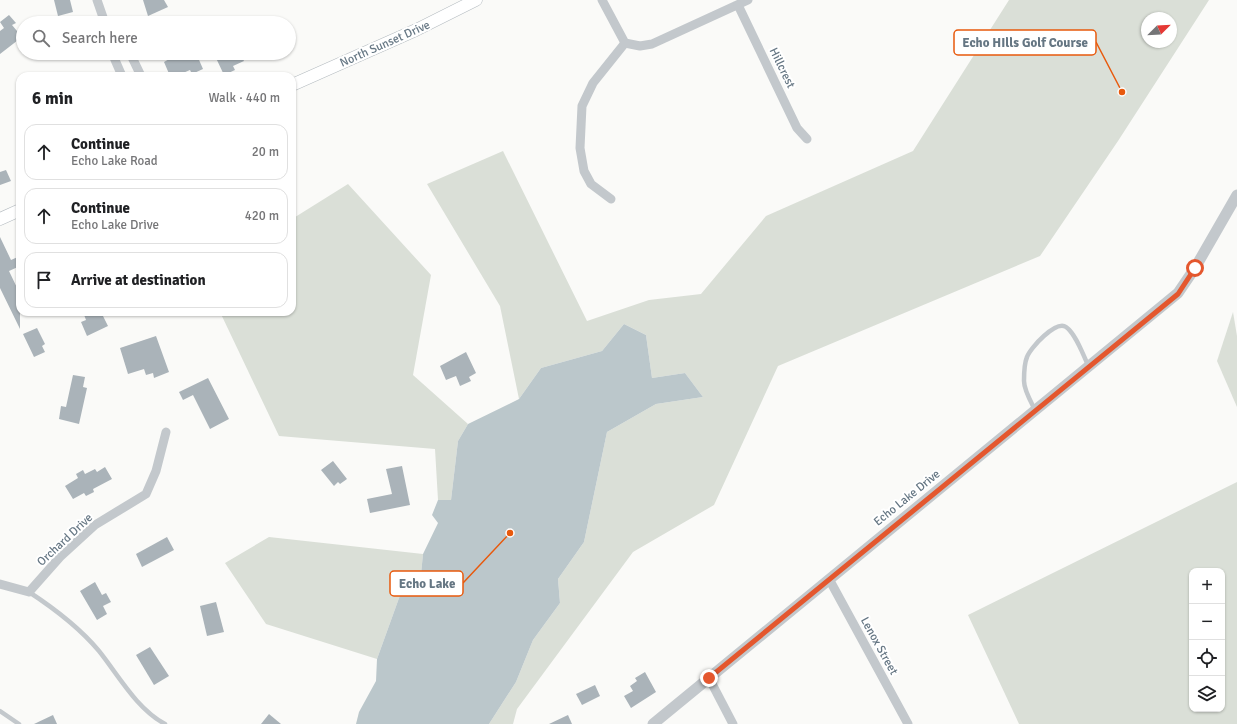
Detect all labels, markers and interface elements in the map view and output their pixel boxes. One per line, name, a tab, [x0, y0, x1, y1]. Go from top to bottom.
north arrow	[1141, 12, 1177, 48]
search box	[16, 16, 296, 60]
street label: North Sunset Drive	[338, 17, 432, 71]
icon: search	[30, 27, 52, 49]
text: Search here	[62, 29, 138, 47]
callout: Echo HIlls Golf Course	[954, 30, 1096, 55]
text: Echo HIlls Golf Course	[962, 35, 1088, 51]
street label: Hillcrest	[766, 45, 798, 91]
text: 6 min	[32, 88, 73, 109]
text: Walk · 440 m	[209, 90, 280, 106]
text: Continue	[71, 135, 130, 153]
icon: ahead	[33, 141, 55, 163]
text: 20 m	[252, 144, 279, 160]
text: Echo Lake Road	[71, 153, 158, 169]
text: Continue	[71, 199, 130, 217]
icon: ahead	[33, 205, 55, 227]
text: 420 m	[245, 208, 279, 224]
text: Echo Lake Drive	[71, 217, 159, 233]
route start	[1186, 259, 1204, 277]
icon: arrive	[33, 269, 55, 291]
text: Arrive at destination	[71, 271, 206, 289]
street label: Echo Lake Drive	[871, 467, 943, 529]
street label: Orchard Drive	[34, 510, 96, 570]
map controls	[1189, 568, 1225, 712]
button: +	[1189, 568, 1225, 604]
callout: Echo Lake	[390, 571, 463, 596]
text: Echo Lake	[399, 576, 456, 592]
button: −	[1189, 604, 1225, 640]
street label: Lenox Street	[857, 614, 901, 678]
button: locate	[1189, 640, 1225, 676]
route end	[700, 669, 718, 687]
button: layers	[1189, 676, 1225, 712]

